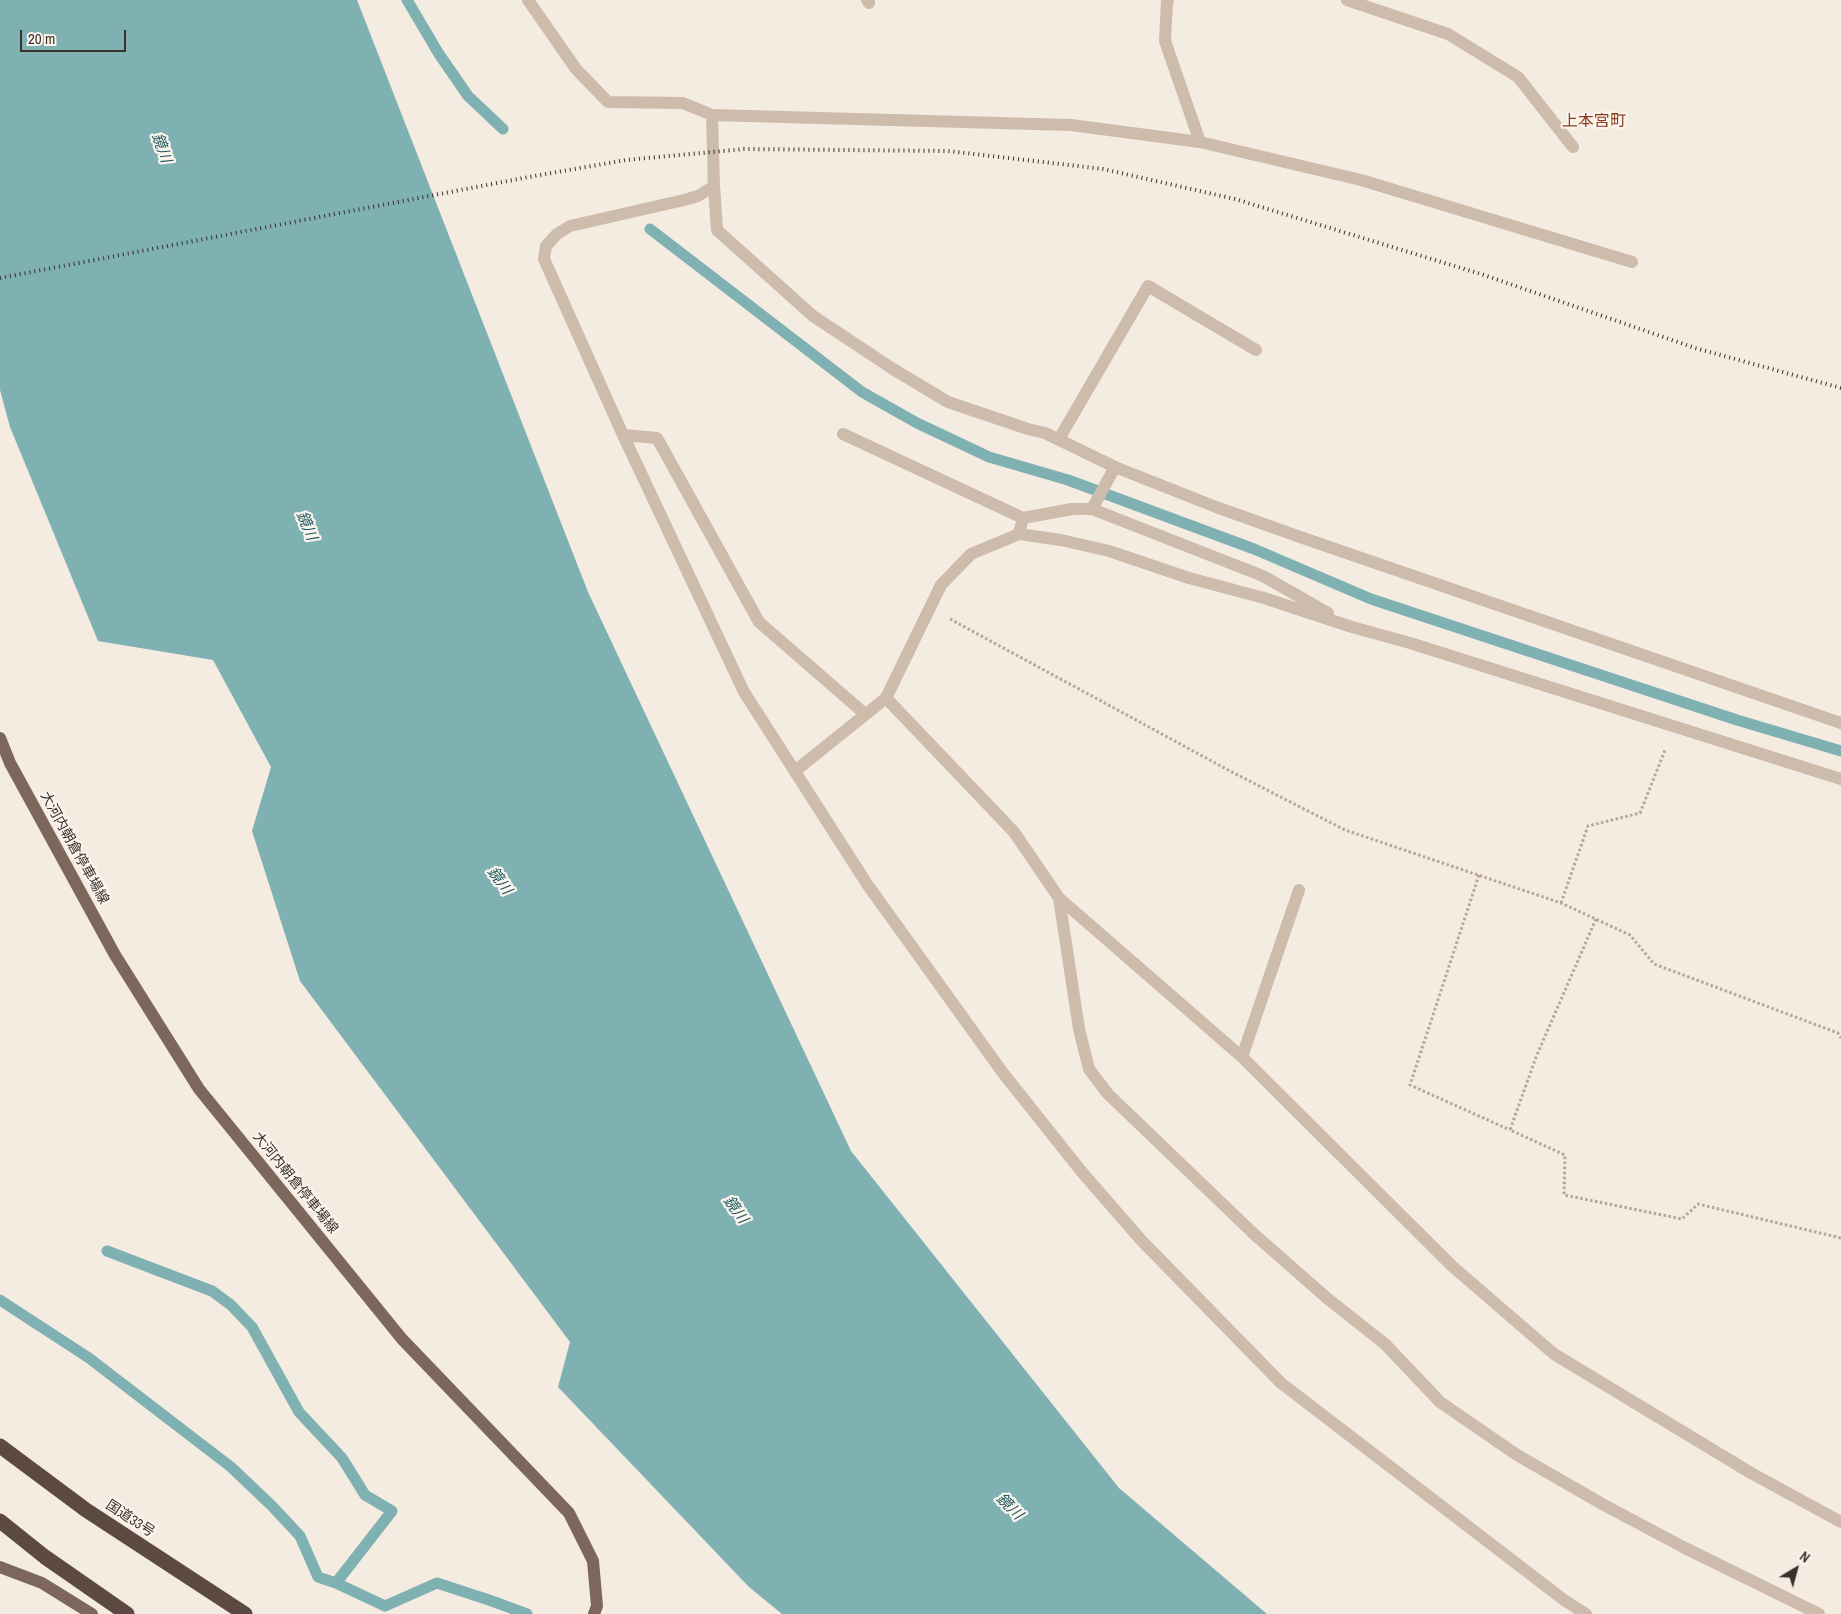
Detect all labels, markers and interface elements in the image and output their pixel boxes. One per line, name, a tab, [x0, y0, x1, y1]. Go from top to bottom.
scale bar	[22, 20, 129, 52]
text: 20 m	[28, 28, 55, 49]
district label: 上本宮町	[1562, 112, 1626, 132]
water label: 鏡川	[147, 131, 175, 165]
water label: 鏡川	[292, 509, 320, 543]
street label: 大河内朝倉停車場線	[36, 789, 112, 907]
water label: 鏡川	[483, 864, 515, 898]
street label: 大河内朝倉停車場線	[249, 1129, 341, 1237]
water label: 鏡川	[719, 1193, 751, 1227]
water label: 鏡川	[992, 1490, 1026, 1524]
street label: 国道33号	[102, 1497, 158, 1541]
north arrow	[1771, 1544, 1821, 1594]
text: N	[1796, 1547, 1814, 1567]

